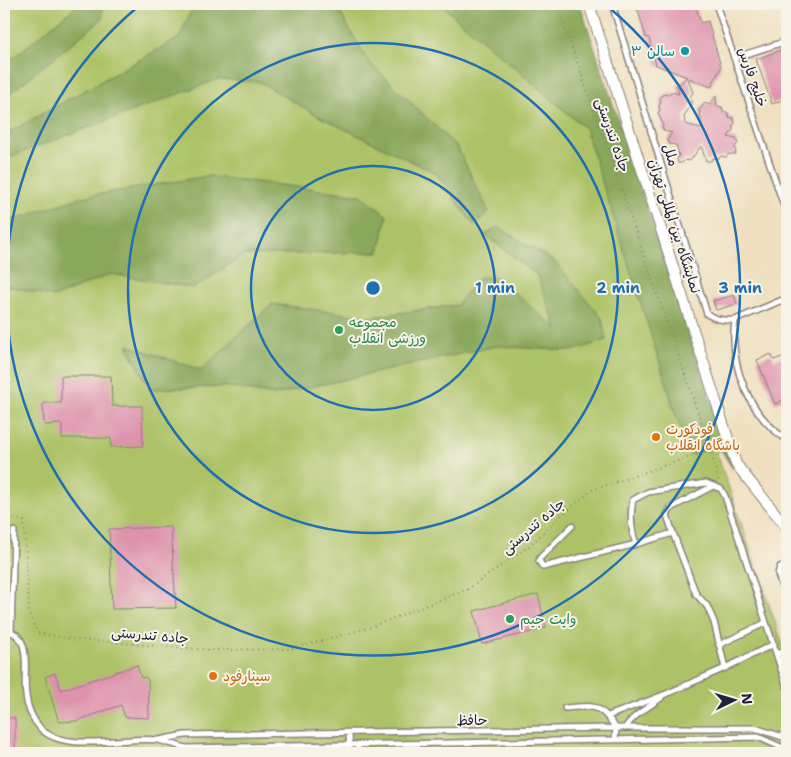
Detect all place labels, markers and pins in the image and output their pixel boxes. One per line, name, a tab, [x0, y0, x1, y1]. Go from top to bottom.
place label: سالن ۳	[631, 42, 675, 60]
marker: سالن ۳	[679, 45, 691, 57]
centre of rings	[364, 279, 382, 297]
place label: مجموعه ورزشی انقلاب	[349, 313, 426, 347]
marker: مجموعه ورزشی انقلاب	[333, 324, 345, 336]
place label: فودکورت باشگاه انقلاب	[666, 420, 740, 454]
marker: فودکورت باشگاه انقلاب	[650, 431, 662, 443]
place label: وایت جیم	[520, 610, 576, 630]
marker: وایت جیم	[504, 613, 516, 625]
place label: سینارفود	[223, 667, 271, 686]
marker: سینارفود	[207, 670, 219, 682]

